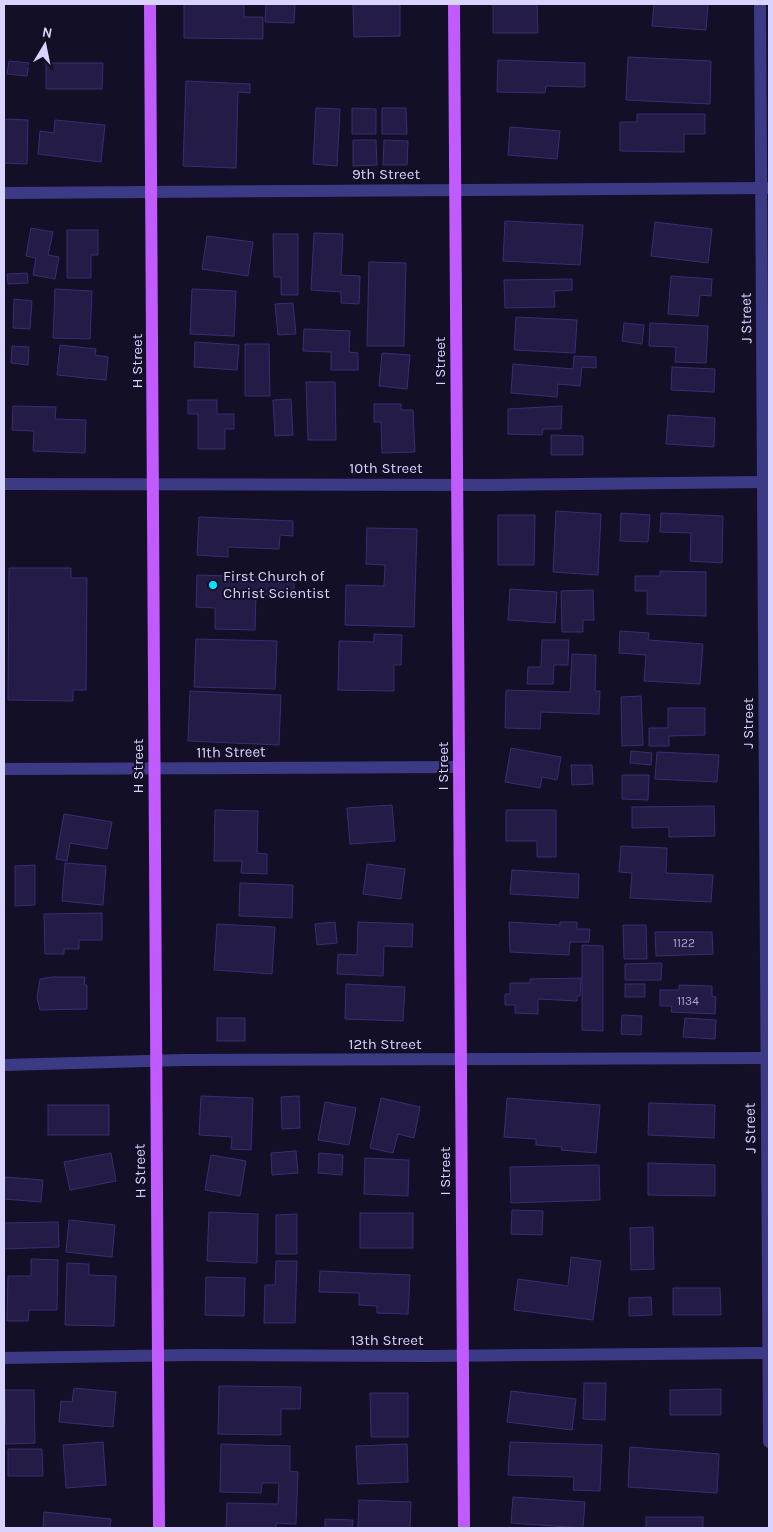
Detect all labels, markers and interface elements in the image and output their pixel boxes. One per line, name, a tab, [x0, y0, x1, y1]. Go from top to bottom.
north arrow	[20, 20, 70, 70]
text: N	[41, 23, 54, 42]
street label: 9th Street	[352, 165, 420, 183]
street label: J Street	[737, 292, 755, 344]
street label: H Street	[128, 333, 146, 388]
street label: I Street	[431, 336, 449, 385]
street label: 10th Street	[349, 459, 423, 477]
place label: First Church of Christ Scientist	[223, 567, 330, 602]
marker: First Church of Christ Scientist	[207, 579, 219, 591]
street label: J Street	[739, 697, 757, 748]
street label: H Street	[129, 738, 147, 793]
street label: I Street	[434, 741, 452, 790]
street label: 11th Street	[196, 742, 266, 762]
house number: 1122	[673, 936, 695, 950]
house number: 1134	[677, 994, 699, 1008]
street label: 12th Street	[348, 1035, 422, 1053]
street label: J Street	[741, 1102, 759, 1154]
street label: H Street	[131, 1143, 149, 1199]
street label: I Street	[436, 1146, 454, 1195]
street label: 13th Street	[350, 1331, 424, 1349]

